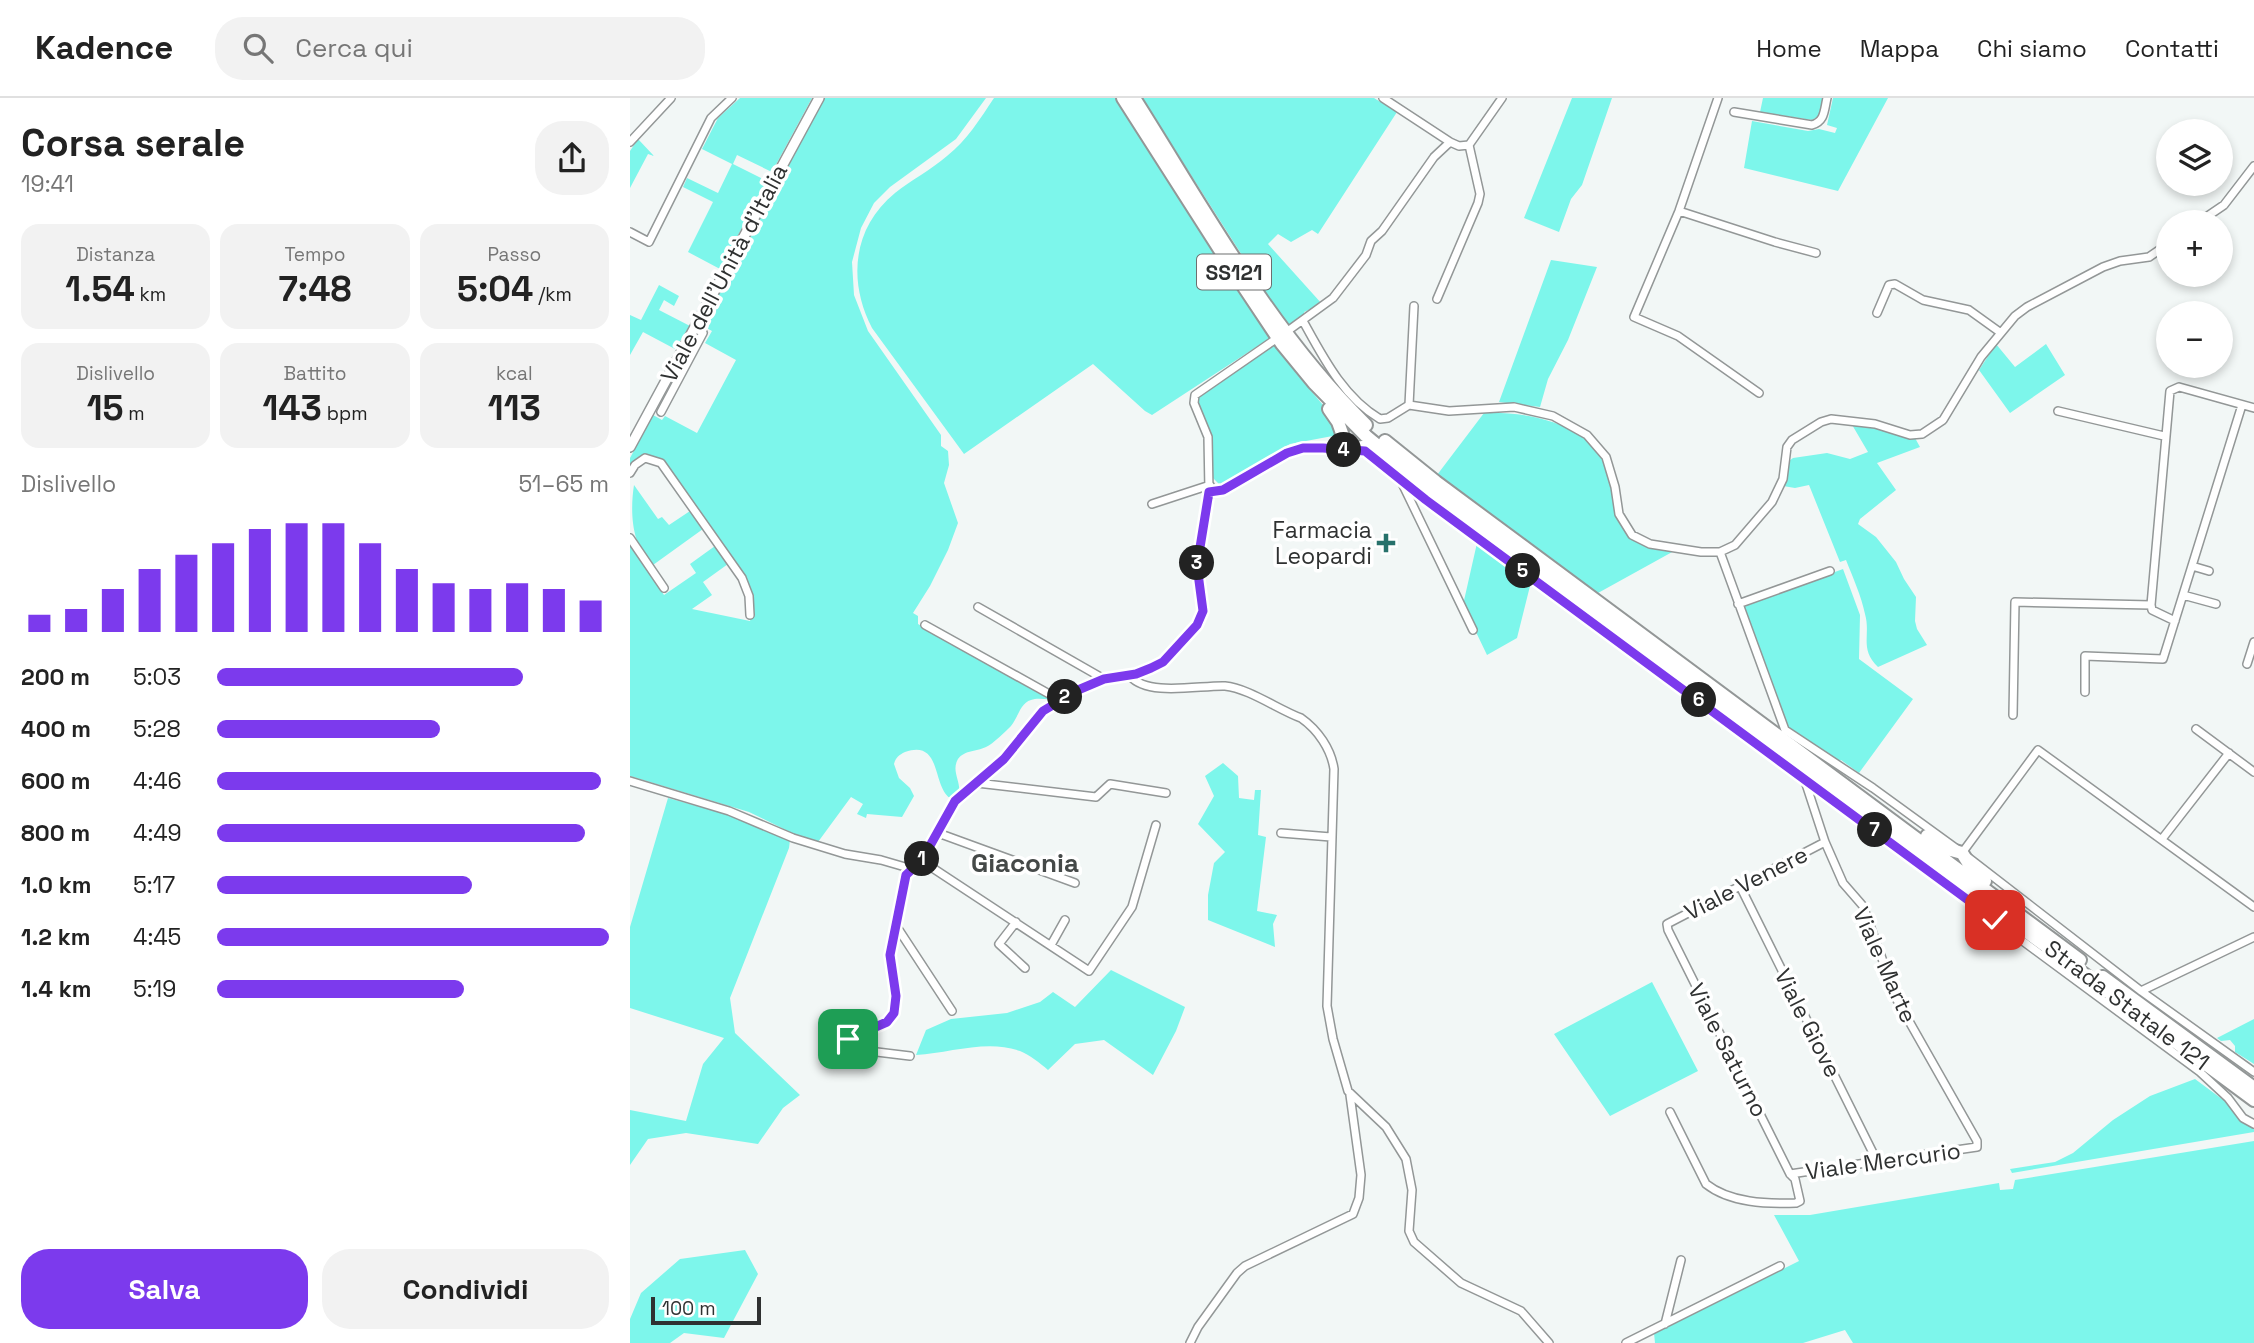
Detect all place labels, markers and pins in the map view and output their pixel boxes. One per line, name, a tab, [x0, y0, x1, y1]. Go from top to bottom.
pin: 4	[1326, 432, 1362, 468]
place label: Farmacia Leopardi	[1273, 515, 1372, 571]
marker: Farmacia Leopardi	[1378, 535, 1394, 551]
pin: 3	[1180, 546, 1214, 580]
pin: 5	[1506, 554, 1540, 588]
pin: 2	[1048, 680, 1082, 714]
pin: 6	[1682, 682, 1716, 718]
pin: 7	[1858, 812, 1892, 848]
pin: 1	[904, 842, 940, 876]
pin	[1965, 890, 2025, 950]
pin	[818, 1009, 878, 1069]

